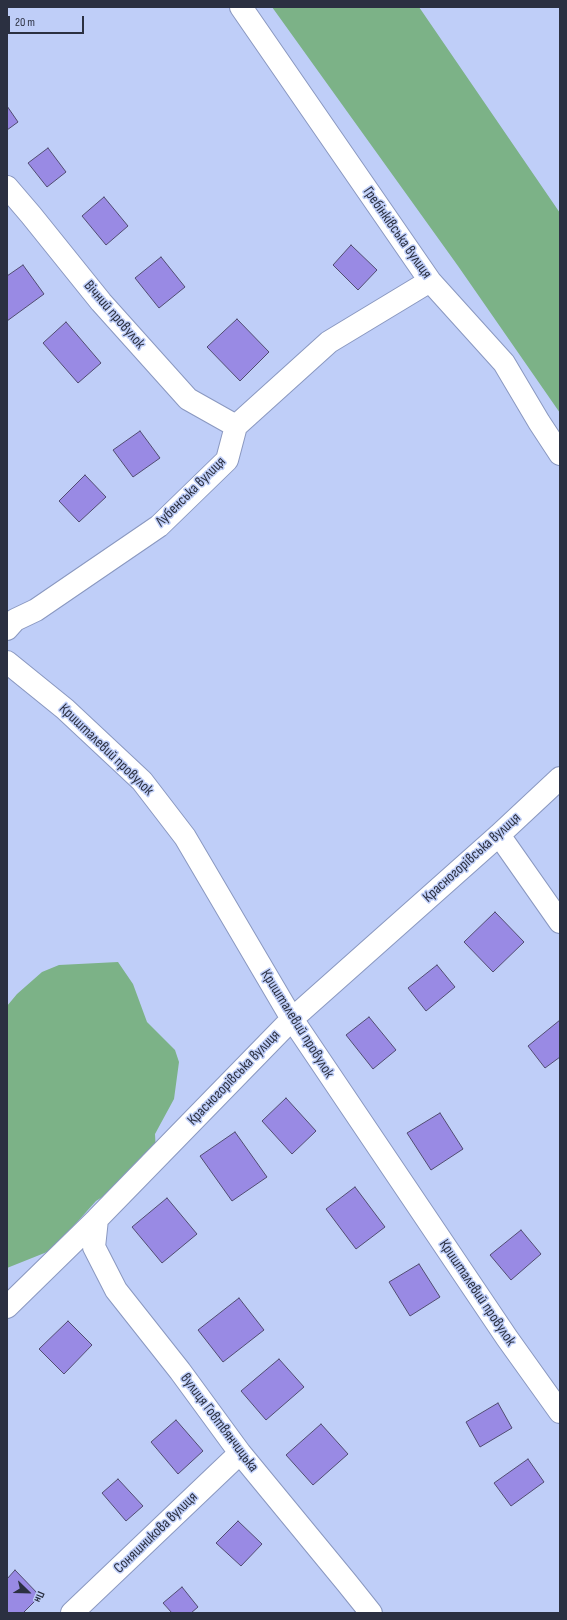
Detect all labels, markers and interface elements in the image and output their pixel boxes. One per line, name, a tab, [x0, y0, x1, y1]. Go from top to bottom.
scale bar	[10, 8, 86, 34]
text: 20 m	[15, 15, 35, 30]
street label: Гребінківська вулиця	[359, 184, 435, 282]
street label: Вічний провулок	[79, 277, 149, 353]
street label: Лубенська вулиця	[152, 453, 230, 531]
street label: Кришталевий провулок	[55, 700, 157, 800]
street label: Красногорівська вулиця	[419, 809, 525, 907]
street label: Кришталевий провулок	[256, 966, 338, 1082]
street label: Красногорівська вулиця	[184, 1027, 284, 1129]
street label: Кришталевий провулок	[435, 1236, 519, 1350]
street label: вулиця Говтвянчицька	[176, 1370, 262, 1476]
street label: Соняшникова вулиця	[110, 1489, 202, 1577]
north arrow	[8, 1572, 48, 1612]
text: Пн	[31, 1589, 48, 1604]

